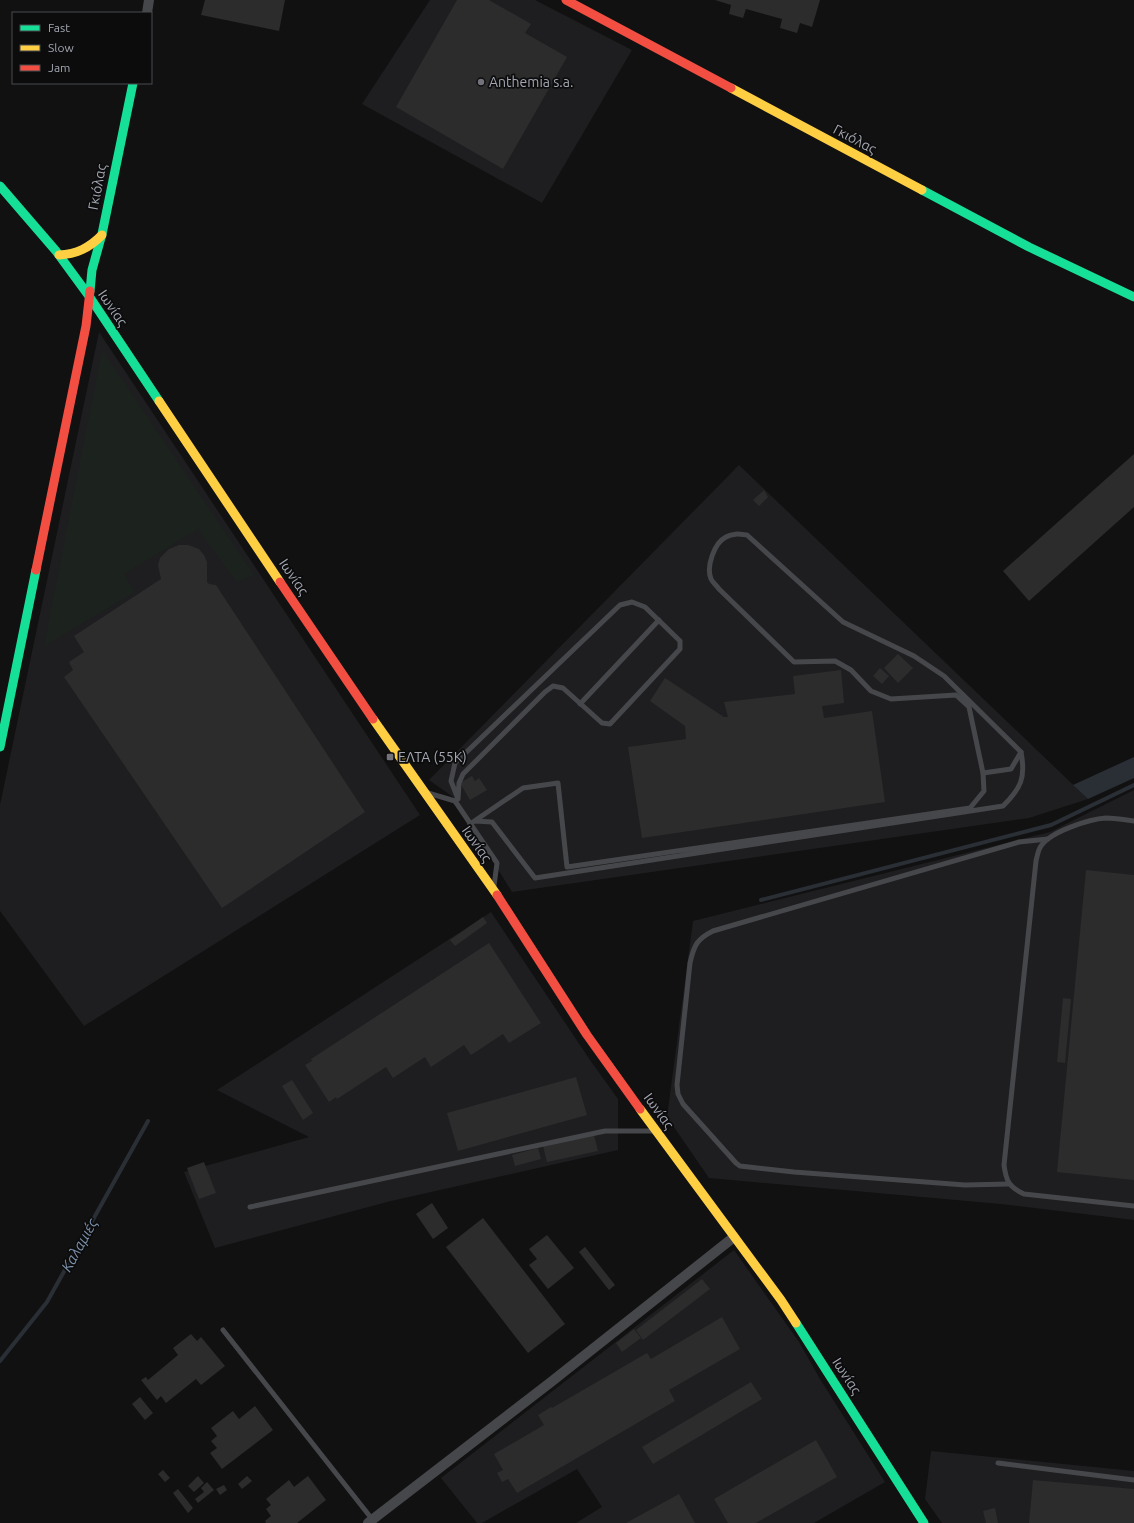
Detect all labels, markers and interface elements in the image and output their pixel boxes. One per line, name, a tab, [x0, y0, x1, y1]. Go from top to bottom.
legend	[12, 12, 152, 84]
text: Fast	[48, 21, 70, 34]
text: Slow	[48, 41, 74, 54]
text: Jam	[48, 61, 70, 74]
place label: Anthemia s.a.	[489, 74, 573, 90]
marker: Anthemia s.a.	[476, 77, 486, 87]
street label: Γκιόλας	[831, 121, 880, 157]
street label: Γκιόλας	[85, 162, 109, 211]
street label: Ιωνίας	[95, 287, 131, 330]
street label: Ιωνίας	[276, 556, 312, 599]
place label: ΕΛΤΑ (55Κ)	[398, 749, 467, 765]
marker: ΕΛΤΑ (55Κ)	[385, 752, 395, 762]
street label: Ιωνίας	[459, 823, 496, 866]
street label: Ιωνίας	[641, 1090, 678, 1133]
water label: Καλαμιές	[57, 1215, 101, 1275]
street label: Ιωνίας	[829, 1355, 865, 1398]

